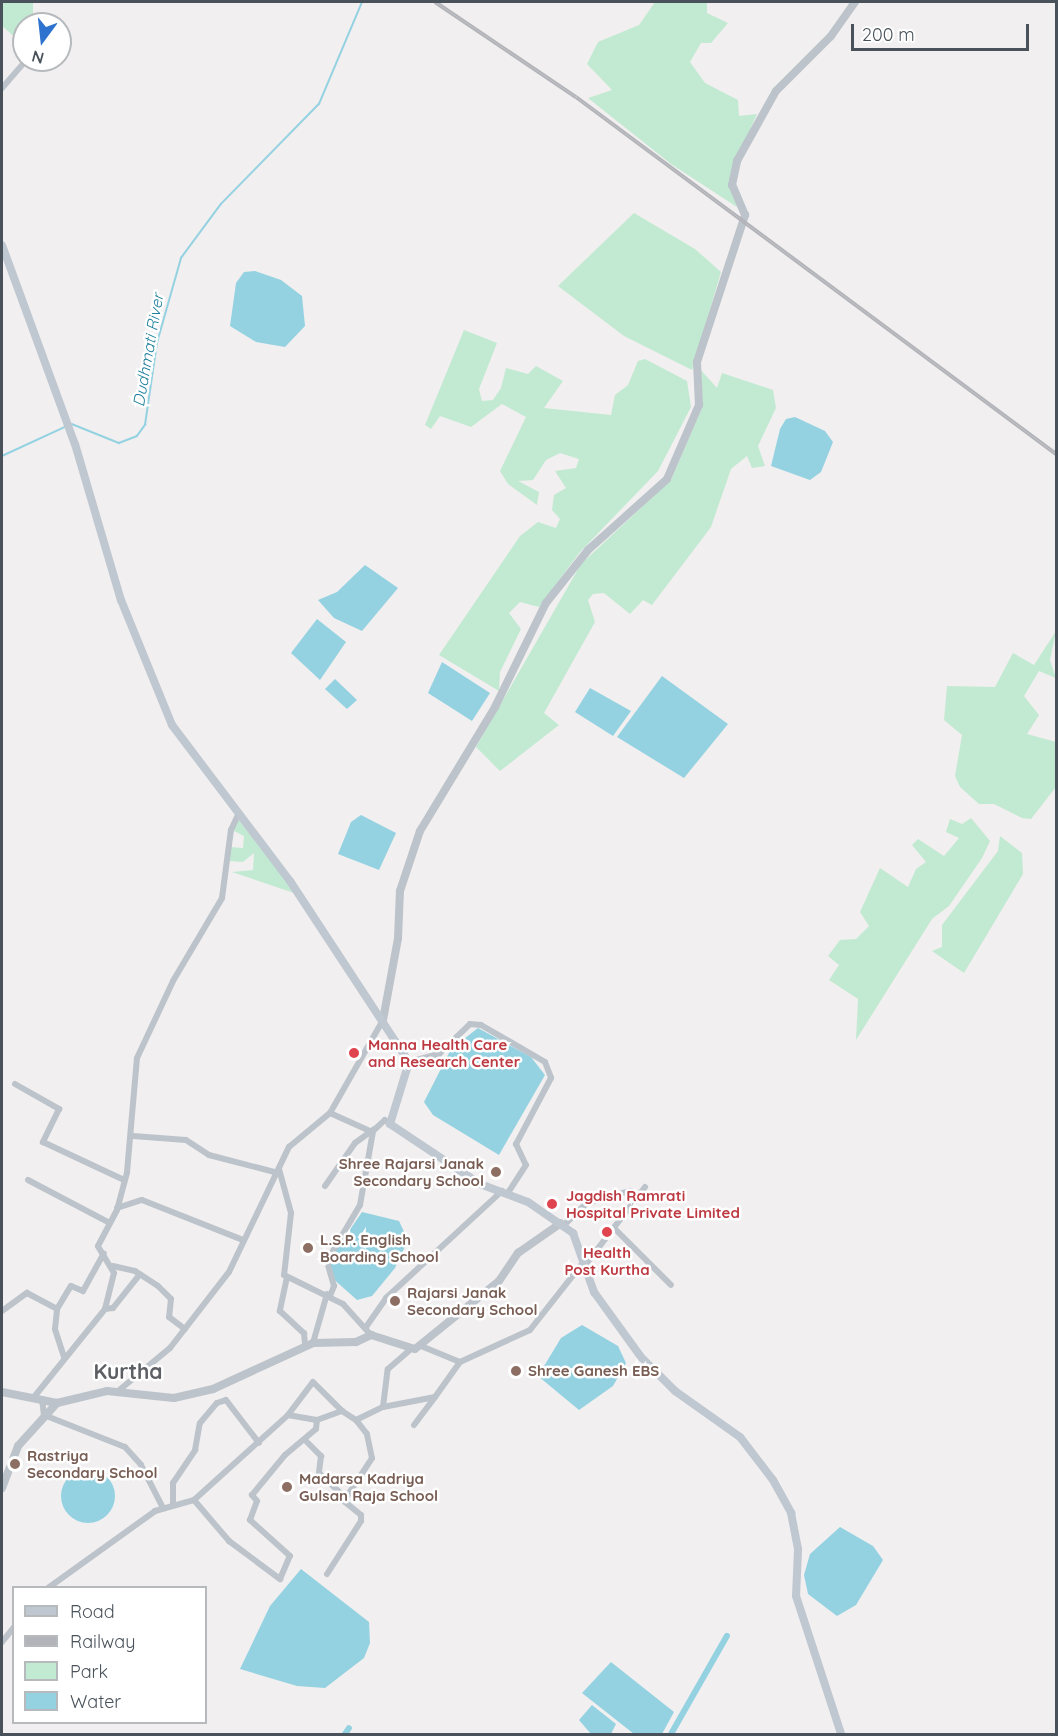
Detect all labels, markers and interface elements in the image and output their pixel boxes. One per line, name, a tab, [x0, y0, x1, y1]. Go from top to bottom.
north arrow	[12, 12, 72, 72]
scale bar	[854, 12, 1032, 50]
text: 200 m	[862, 23, 915, 46]
text: N	[30, 46, 46, 69]
water label: Dudhmati River	[129, 292, 167, 408]
place label: Manna Health Care and Research Center	[368, 1035, 520, 1070]
marker: Manna Health Care and Research Center	[345, 1044, 363, 1062]
place label: Shree Rajarsi Janak Secondary School	[339, 1154, 484, 1189]
marker: Shree Rajarsi Janak Secondary School	[489, 1165, 503, 1179]
place label: Jagdish Ramrati Hospital Private Limited	[566, 1186, 740, 1221]
marker: Jagdish Ramrati Hospital Private Limited	[543, 1195, 561, 1213]
marker: Health Post Kurtha	[598, 1223, 616, 1241]
place label: L.S.P. English Boarding School	[320, 1230, 439, 1265]
marker: L.S.P. English Boarding School	[301, 1241, 315, 1255]
place label: Health Post Kurtha	[564, 1243, 650, 1278]
place label: Rajarsi Janak Secondary School	[407, 1283, 538, 1318]
marker: Rajarsi Janak Secondary School	[388, 1294, 402, 1308]
district label: Kurtha	[93, 1358, 163, 1384]
place label: Shree Ganesh EBS	[528, 1362, 659, 1380]
marker: Shree Ganesh EBS	[509, 1364, 523, 1378]
place label: Rastriya Secondary School	[27, 1446, 158, 1481]
marker: Rastriya Secondary School	[8, 1457, 22, 1471]
place label: Madarsa Kadriya Gulsan Raja School	[299, 1469, 438, 1504]
marker: Madarsa Kadriya Gulsan Raja School	[280, 1480, 294, 1494]
legend	[12, 1586, 207, 1724]
text: Road	[70, 1600, 115, 1623]
text: Railway	[70, 1630, 136, 1653]
text: Park	[70, 1660, 108, 1683]
text: Water	[70, 1690, 121, 1713]

